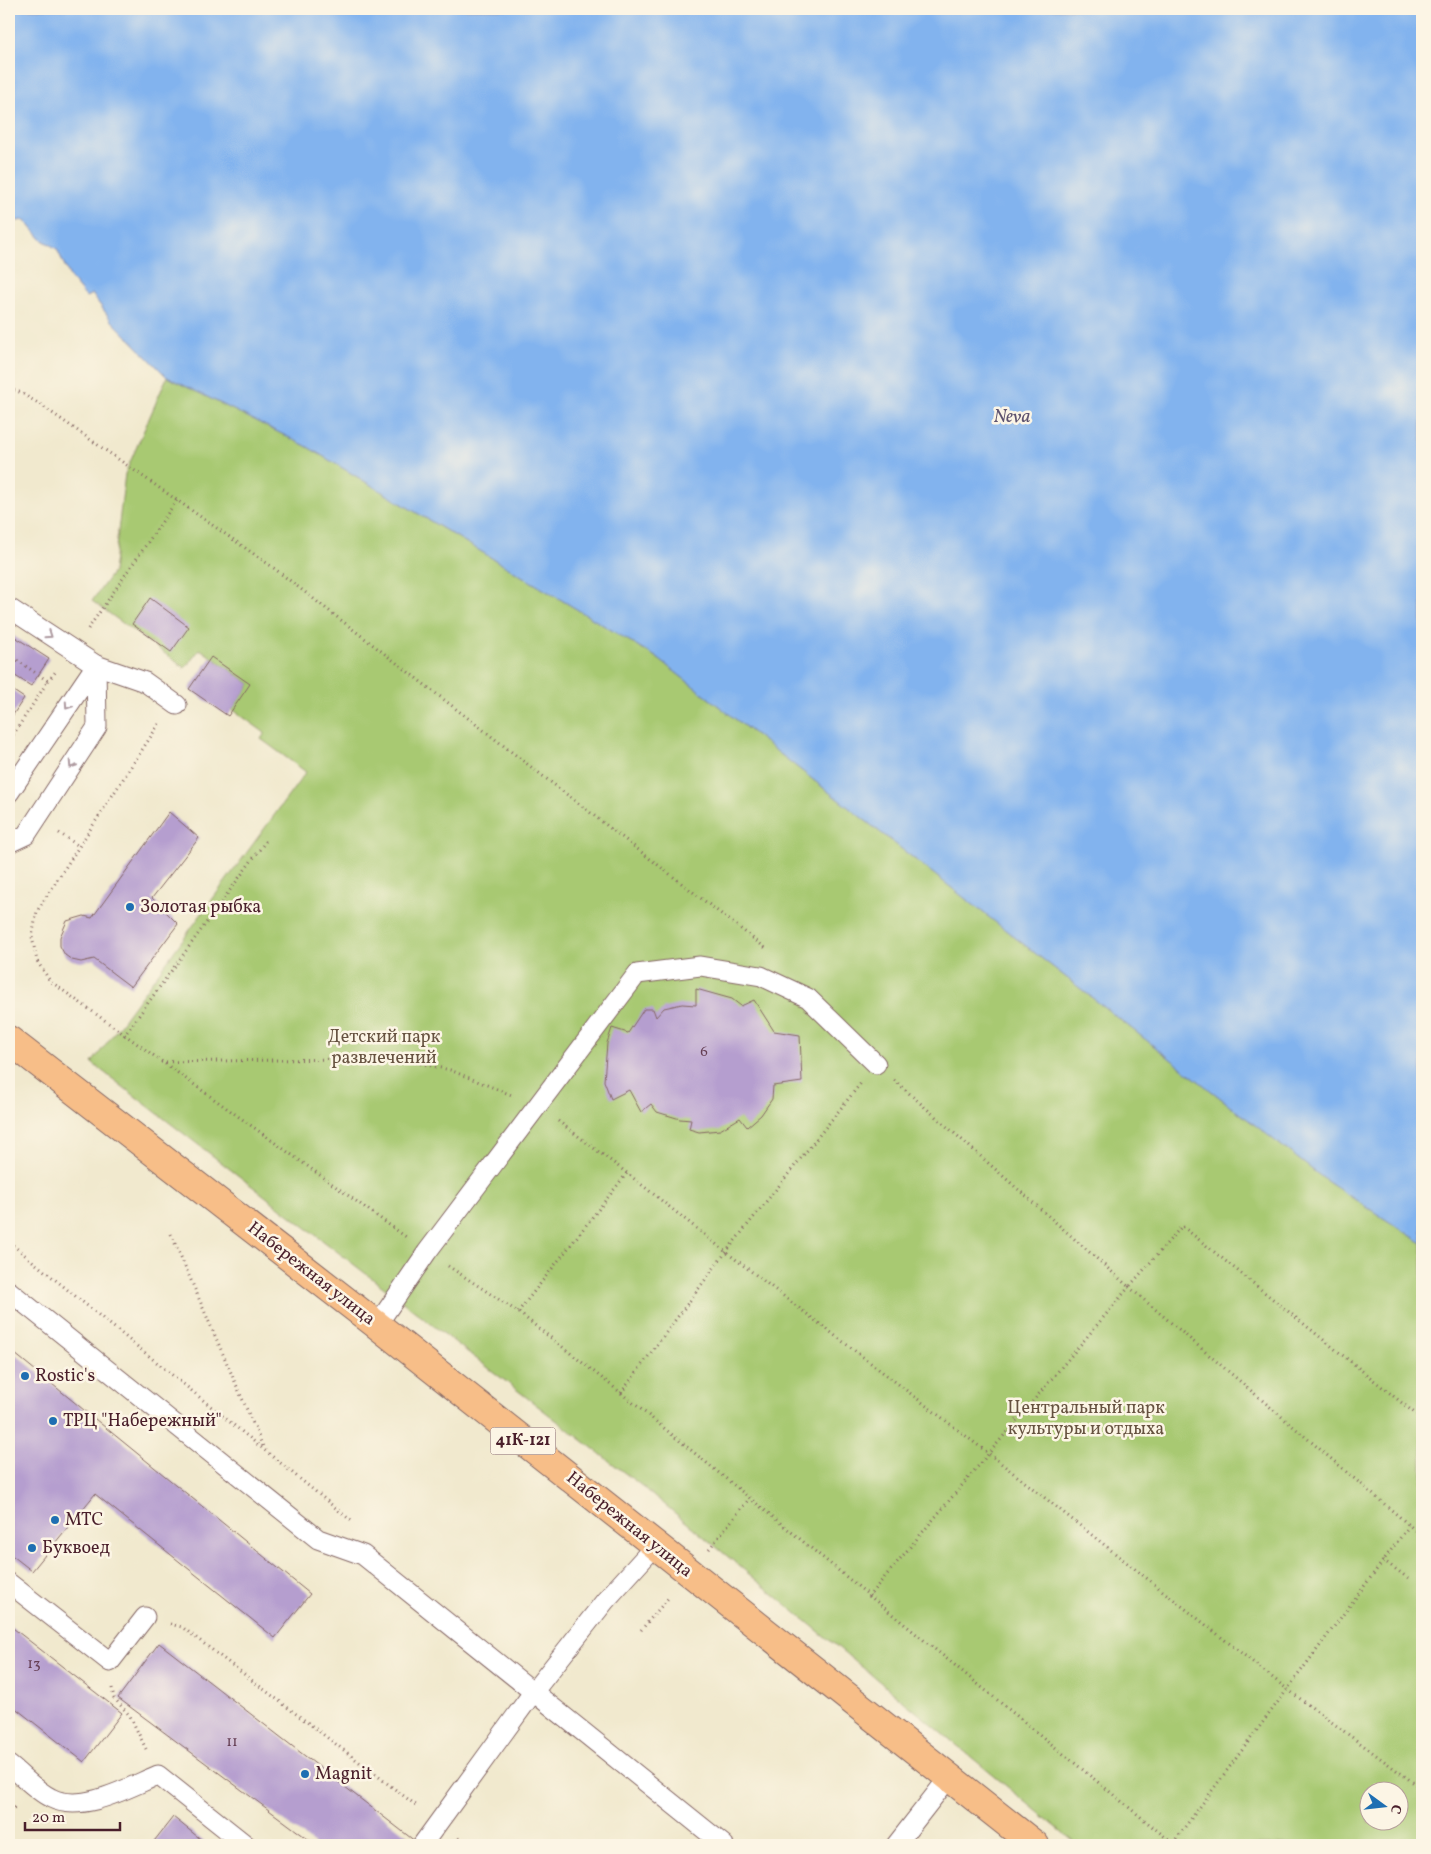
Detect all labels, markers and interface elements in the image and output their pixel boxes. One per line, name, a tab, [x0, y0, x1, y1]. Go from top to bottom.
water label: Neva	[993, 404, 1031, 430]
one-way arrow	[43, 629, 53, 638]
one-way arrow	[65, 700, 74, 710]
one-way arrow	[69, 759, 78, 769]
place label: Золотая рыбка	[140, 895, 261, 920]
marker: Золотая рыбка	[124, 901, 136, 913]
park label: Детский парк развлечений	[328, 1025, 441, 1071]
house number: 6	[700, 1042, 708, 1063]
street label: Набережная улица	[242, 1216, 380, 1332]
place label: Rostic's	[35, 1364, 95, 1389]
marker: Rostic's	[19, 1370, 31, 1382]
park label: Центральный парк культуры и отдыха	[1007, 1396, 1165, 1442]
place label: ТРЦ "Набережный"	[63, 1409, 222, 1434]
marker: ТРЦ "Набережный"	[47, 1415, 59, 1427]
road number: 41К-121	[490, 1428, 556, 1454]
street label: Набережная улица	[560, 1466, 698, 1584]
place label: МТС	[65, 1508, 103, 1533]
marker: МТС	[49, 1514, 61, 1526]
place label: Буквоед	[42, 1536, 110, 1561]
marker: Буквоед	[26, 1542, 38, 1554]
house number: 13	[27, 1654, 41, 1675]
house number: 11	[226, 1732, 238, 1753]
place label: Magnit	[315, 1762, 372, 1787]
marker: Magnit	[299, 1768, 311, 1780]
north arrow	[1358, 1782, 1408, 1832]
scale bar	[25, 1799, 120, 1831]
text: С	[1385, 1802, 1405, 1816]
text: 20 m	[32, 1808, 65, 1829]

